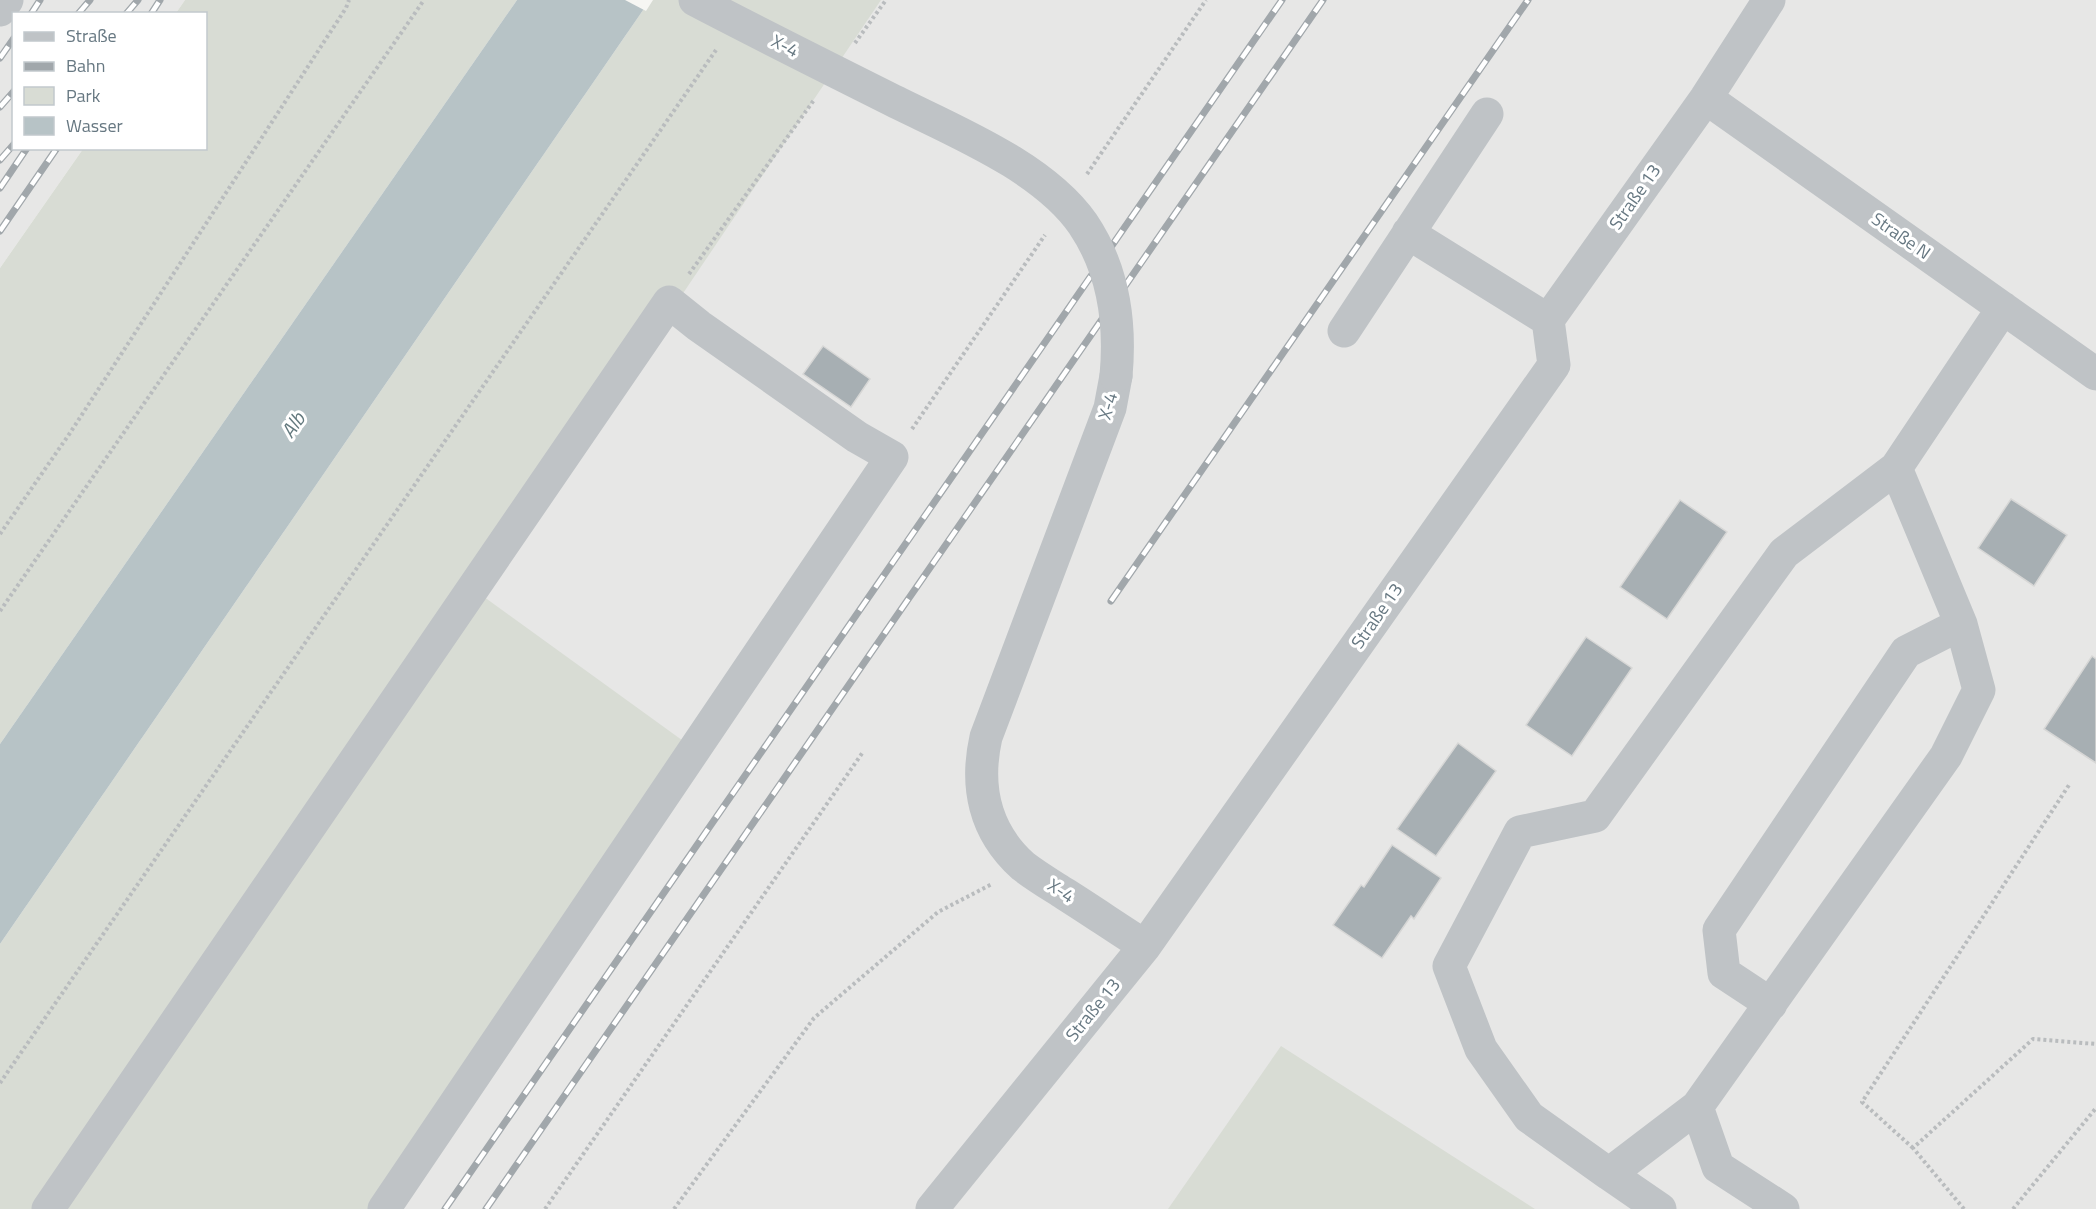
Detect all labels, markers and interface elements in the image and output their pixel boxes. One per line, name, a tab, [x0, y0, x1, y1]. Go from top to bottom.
legend	[12, 12, 207, 150]
text: Straße	[66, 22, 117, 49]
street label: X-4	[767, 27, 804, 64]
text: Bahn	[66, 52, 105, 79]
text: Park	[66, 82, 101, 109]
text: Wasser	[66, 112, 123, 139]
street label: Straße 13	[1602, 158, 1667, 235]
street label: Straße N	[1866, 205, 1936, 266]
street label: X-4	[1091, 389, 1124, 423]
water label: Alb	[273, 405, 313, 444]
street label: Straße 13	[1344, 577, 1409, 654]
street label: X-4	[1042, 872, 1080, 909]
street label: Straße 13	[1059, 972, 1127, 1047]

